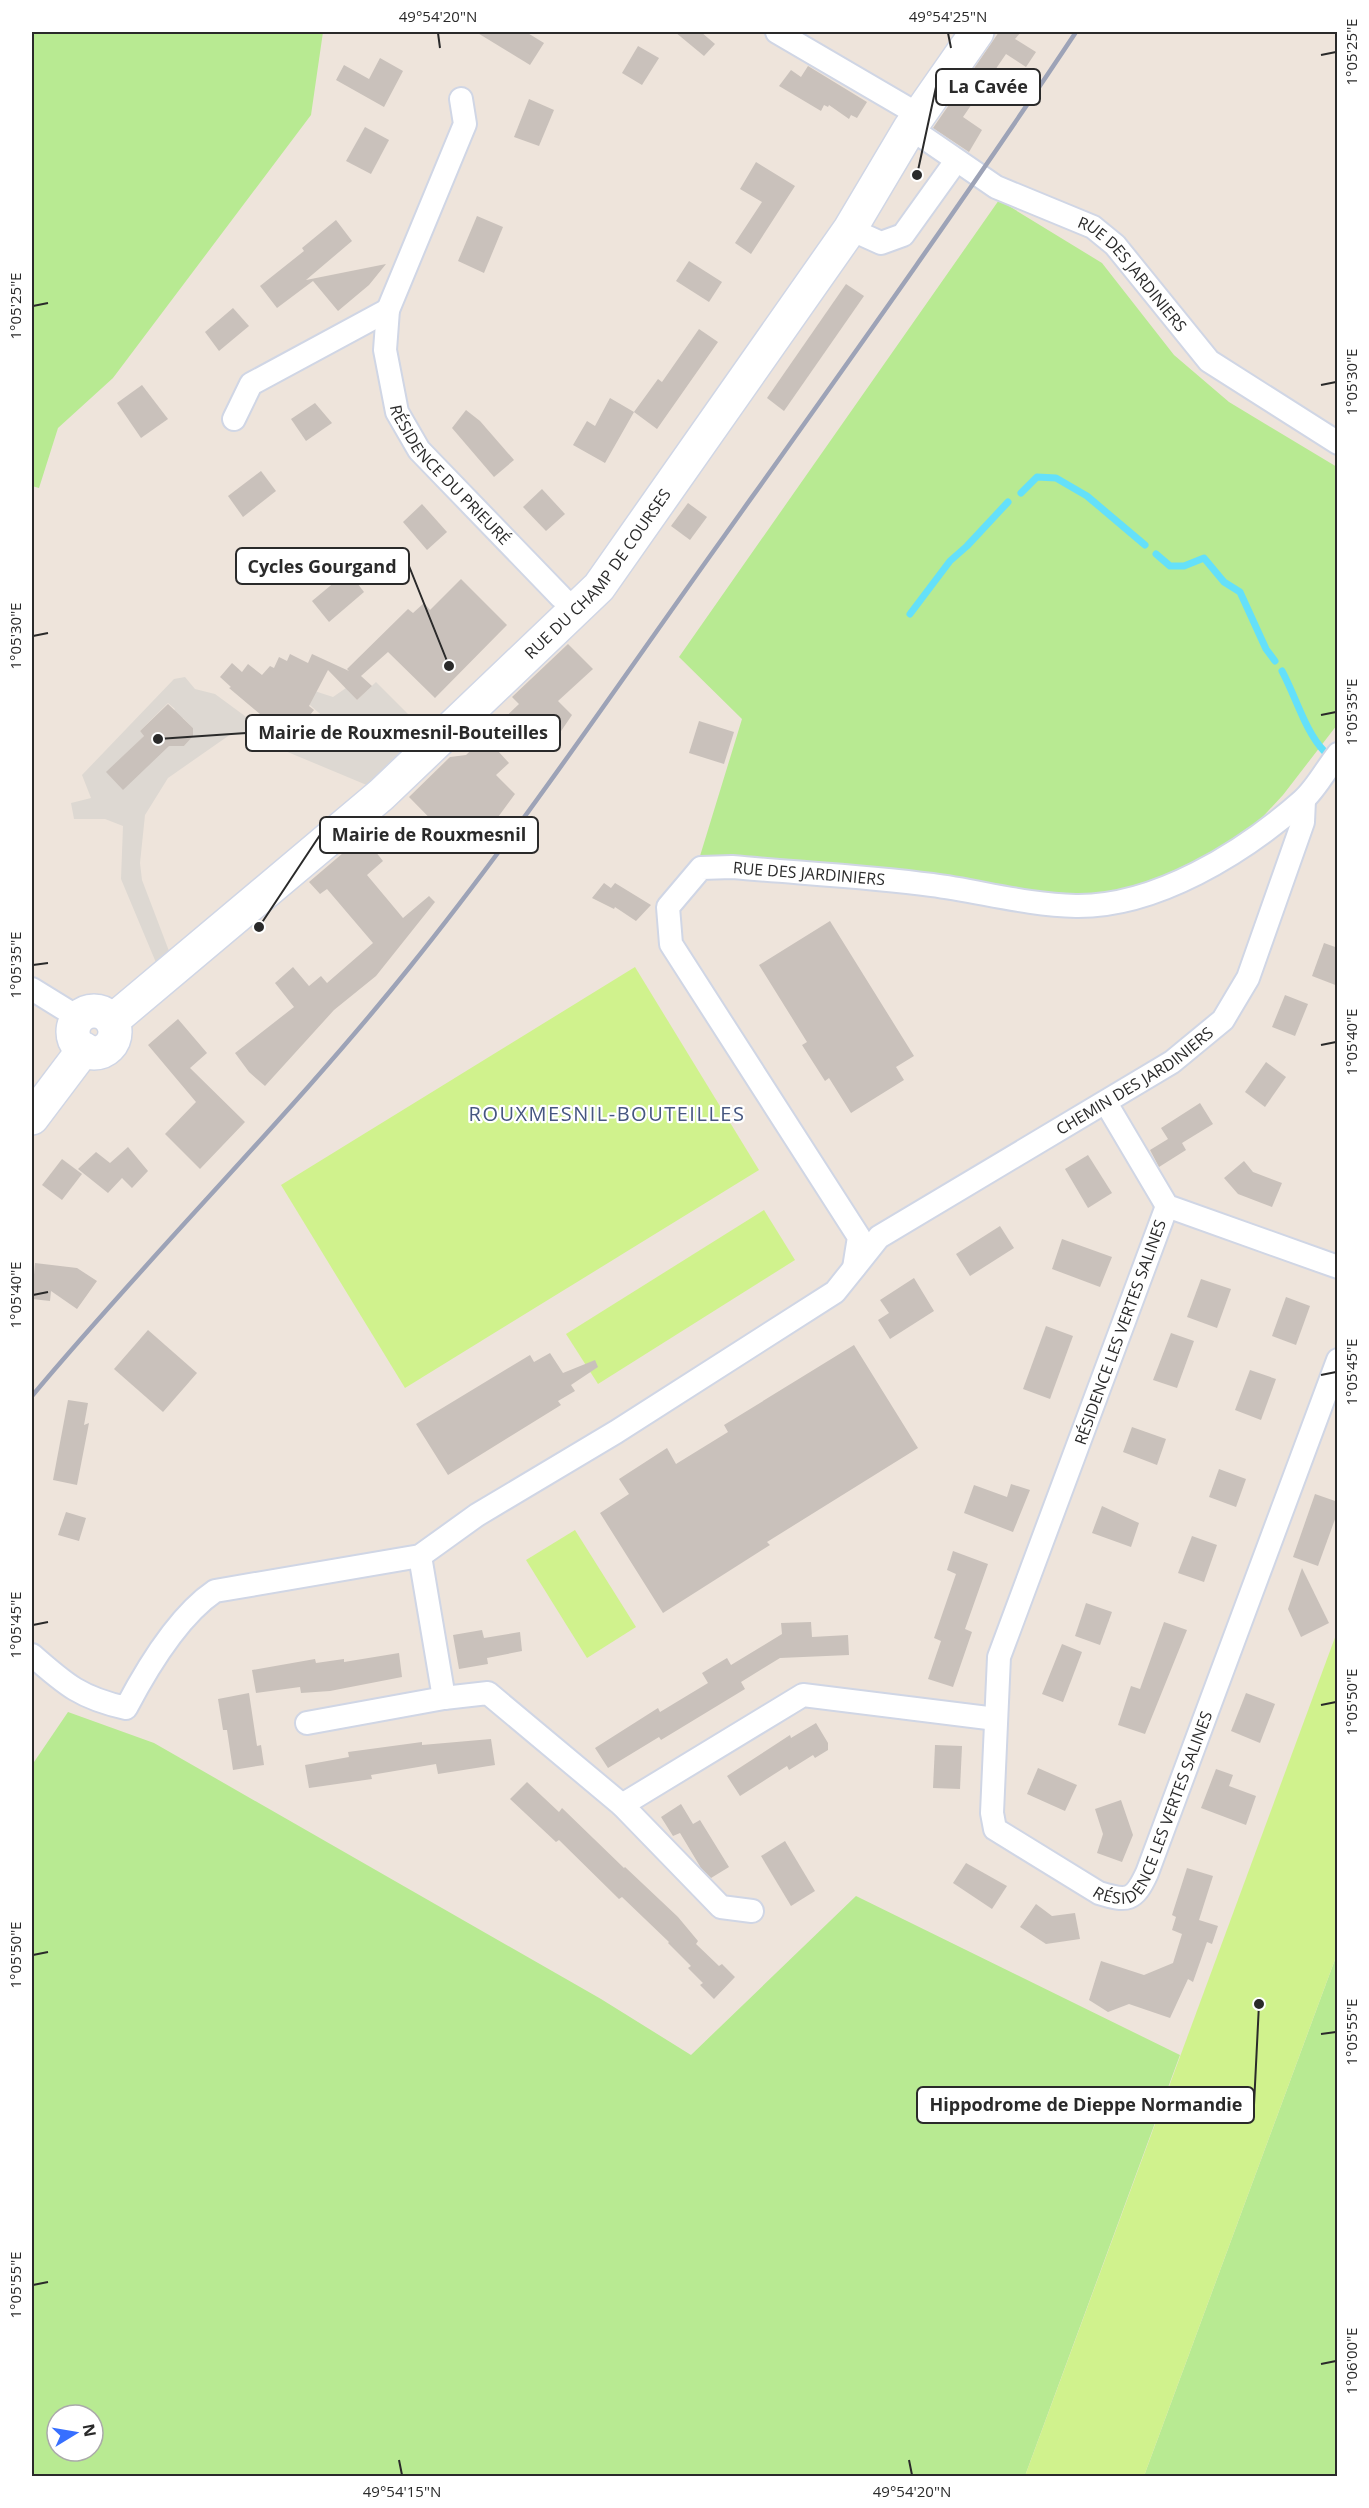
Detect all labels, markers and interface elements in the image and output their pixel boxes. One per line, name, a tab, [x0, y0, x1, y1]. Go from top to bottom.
text: 49°54'20"N	[399, 6, 477, 26]
text: 49°54'25"N	[909, 6, 987, 26]
text: 1°05'25"E	[1341, 19, 1361, 85]
callout: La Cavée	[936, 69, 1040, 105]
text: La Cavée	[948, 74, 1028, 98]
street label: RUE DES JARDINIERS	[1075, 211, 1192, 336]
text: 1°05'25"E	[5, 273, 25, 339]
text: 1°05'30"E	[1341, 349, 1361, 415]
street label: RÉSIDENCE DU PRIEURÉ	[385, 403, 515, 549]
street label: RUE DU CHAMP DE COURSES	[520, 484, 676, 664]
callout: Cycles Gourgand	[236, 548, 409, 584]
text: Cycles Gourgand	[247, 554, 397, 578]
text: 1°05'30"E	[5, 603, 25, 669]
text: 1°05'35"E	[1341, 679, 1361, 745]
callout: Mairie de Rouxmesnil-Bouteilles	[246, 715, 560, 751]
text: Mairie de Rouxmesnil-Bouteilles	[258, 720, 548, 744]
callout: Mairie de Rouxmesnil	[320, 817, 538, 853]
text: Mairie de Rouxmesnil	[332, 822, 526, 846]
street label: RUE DES JARDINIERS	[732, 856, 886, 890]
text: 1°05'35"E	[5, 932, 25, 998]
text: 1°05'40"E	[1341, 1009, 1361, 1075]
street label: CHEMIN DES JARDINIERS	[1052, 1021, 1218, 1140]
district label: ROUXMESNIL-BOUTEILLES	[469, 1100, 745, 1127]
street label: RÉSIDENCE LES VERTES SALINES	[1069, 1216, 1171, 1448]
text: 1°05'40"E	[5, 1262, 25, 1328]
text: 1°05'45"E	[1341, 1339, 1361, 1405]
text: 1°05'45"E	[5, 1592, 25, 1658]
text: 1°05'50"E	[1341, 1669, 1361, 1735]
street label: RÉSIDENCE LES VERTES SALINES	[1089, 1708, 1217, 1909]
text: 1°05'50"E	[5, 1922, 25, 1988]
text: 1°05'55"E	[1341, 1999, 1361, 2065]
callout: Hippodrome de Dieppe Normandie	[917, 2087, 1254, 2123]
text: Hippodrome de Dieppe Normandie	[930, 2092, 1242, 2116]
text: 1°05'55"E	[5, 2252, 25, 2318]
text: 1°06'00"E	[1341, 2328, 1361, 2394]
north arrow	[45, 2403, 105, 2463]
text: N	[78, 2422, 102, 2439]
text: 49°54'15"N	[363, 2481, 441, 2501]
text: 49°54'20"N	[873, 2481, 951, 2501]

